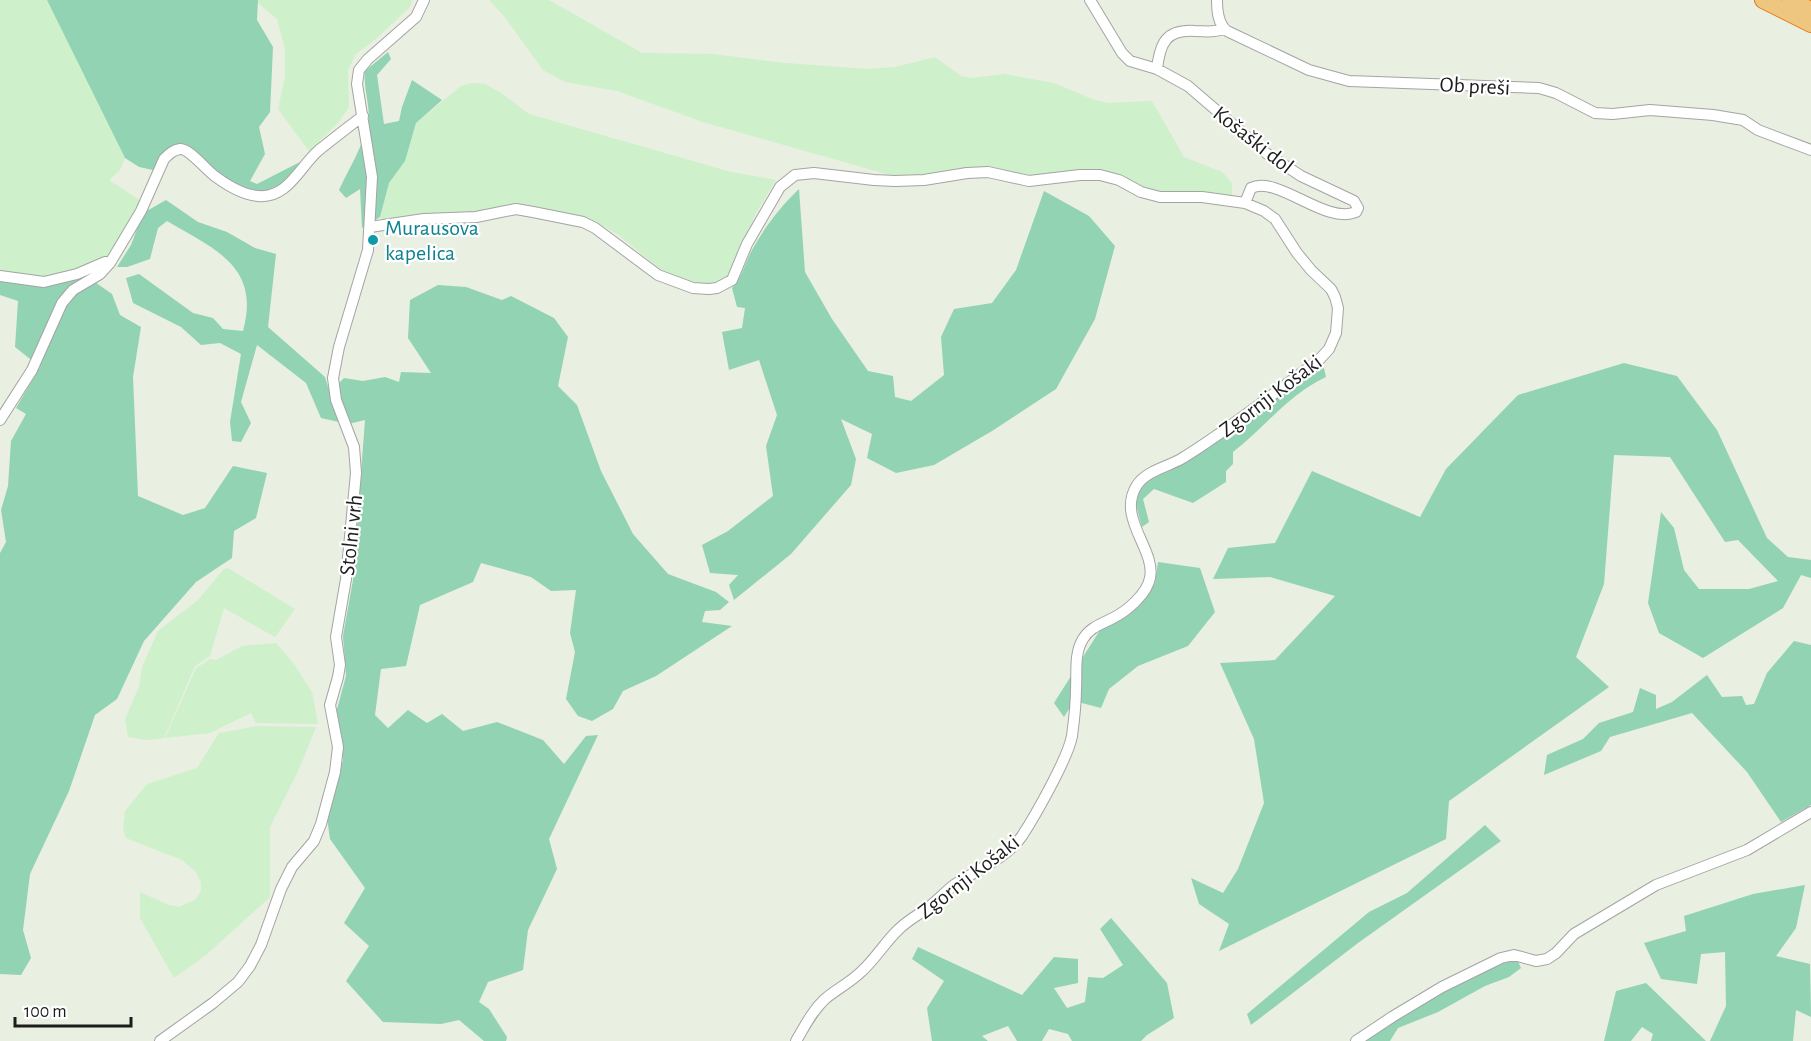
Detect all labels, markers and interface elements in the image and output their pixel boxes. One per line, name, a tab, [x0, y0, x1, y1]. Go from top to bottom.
street label: Ob preši	[1439, 73, 1511, 99]
street label: Košaški dol	[1209, 102, 1298, 178]
place label: Murausova kapelica	[385, 217, 479, 264]
marker: Murausova kapelica	[366, 233, 380, 247]
street label: Zgornji Košaki	[1215, 350, 1326, 441]
street label: Stolni vrh	[336, 493, 366, 577]
street label: Zgornji Košaki	[914, 831, 1023, 923]
scale bar	[15, 990, 130, 1028]
text: 100 m	[24, 1003, 67, 1021]

